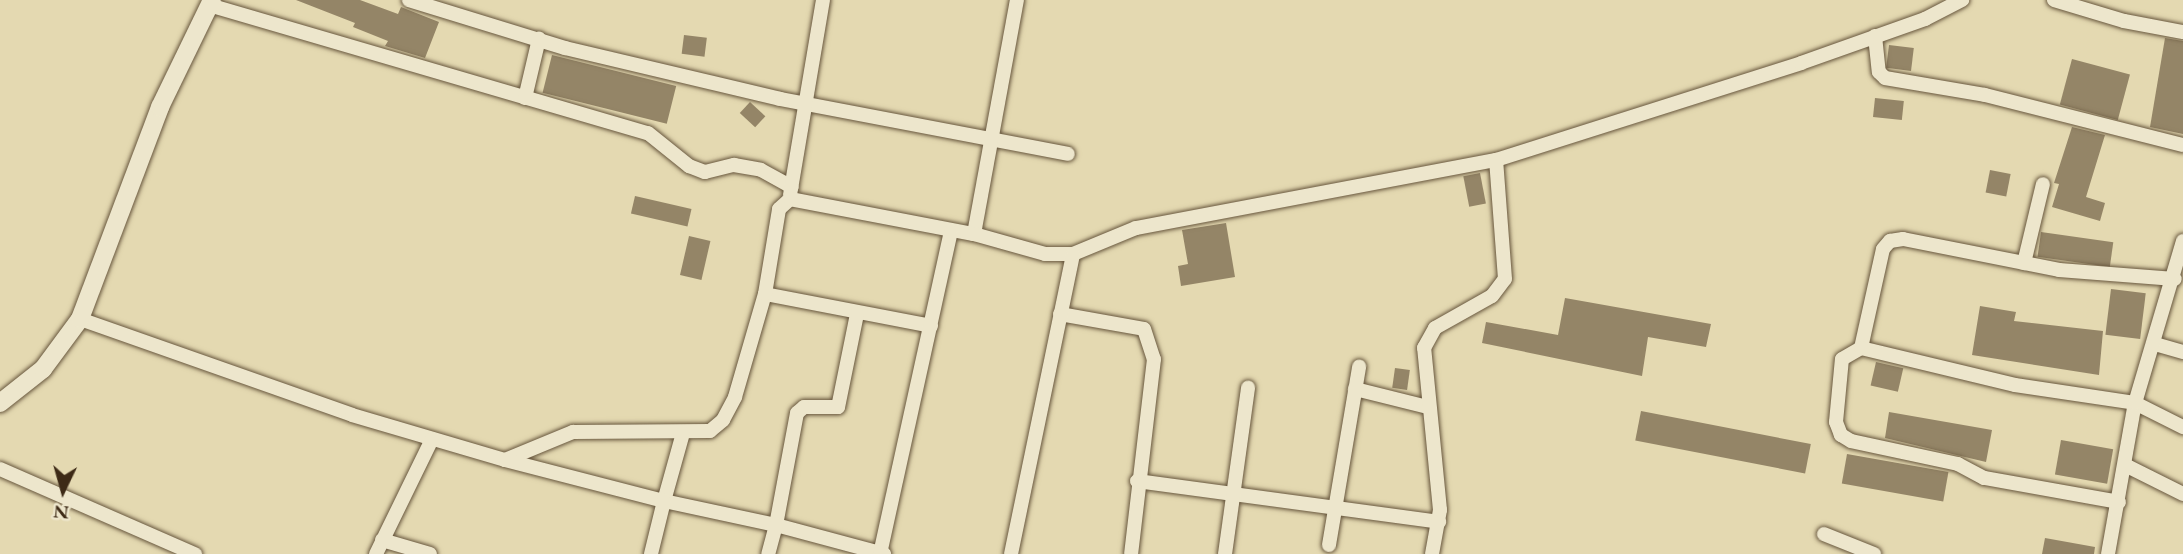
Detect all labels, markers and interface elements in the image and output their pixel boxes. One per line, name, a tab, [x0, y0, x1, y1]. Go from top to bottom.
north arrow	[28, 456, 98, 526]
text: N	[52, 499, 70, 526]

